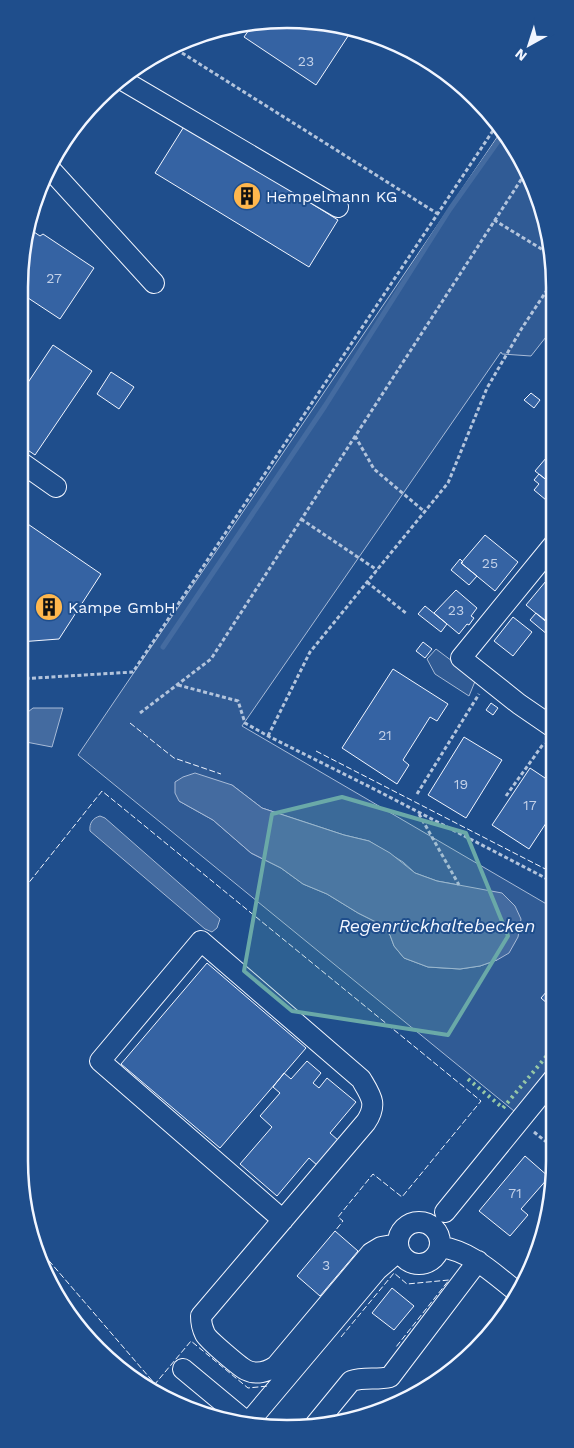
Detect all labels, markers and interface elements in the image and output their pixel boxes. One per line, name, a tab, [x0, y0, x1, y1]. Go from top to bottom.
north arrow	[504, 20, 554, 70]
text: N	[512, 46, 530, 65]
house number: 23	[298, 53, 314, 69]
building icon: Hempelmann KG	[232, 181, 262, 211]
place label: Hempelmann KG	[266, 187, 397, 206]
house number: 27	[46, 270, 62, 286]
house number: 25	[482, 555, 498, 571]
building icon: Kampe GmbH	[34, 592, 64, 622]
place label: Kampe GmbH	[68, 598, 176, 617]
house number: 23	[448, 602, 464, 618]
house number: 21	[378, 727, 392, 743]
house number: 19	[454, 776, 468, 792]
house number: 17	[523, 797, 537, 813]
water label: Regenrückhaltebecken	[339, 915, 535, 936]
house number: 71	[508, 1185, 522, 1201]
house number: 3	[322, 1257, 330, 1273]

